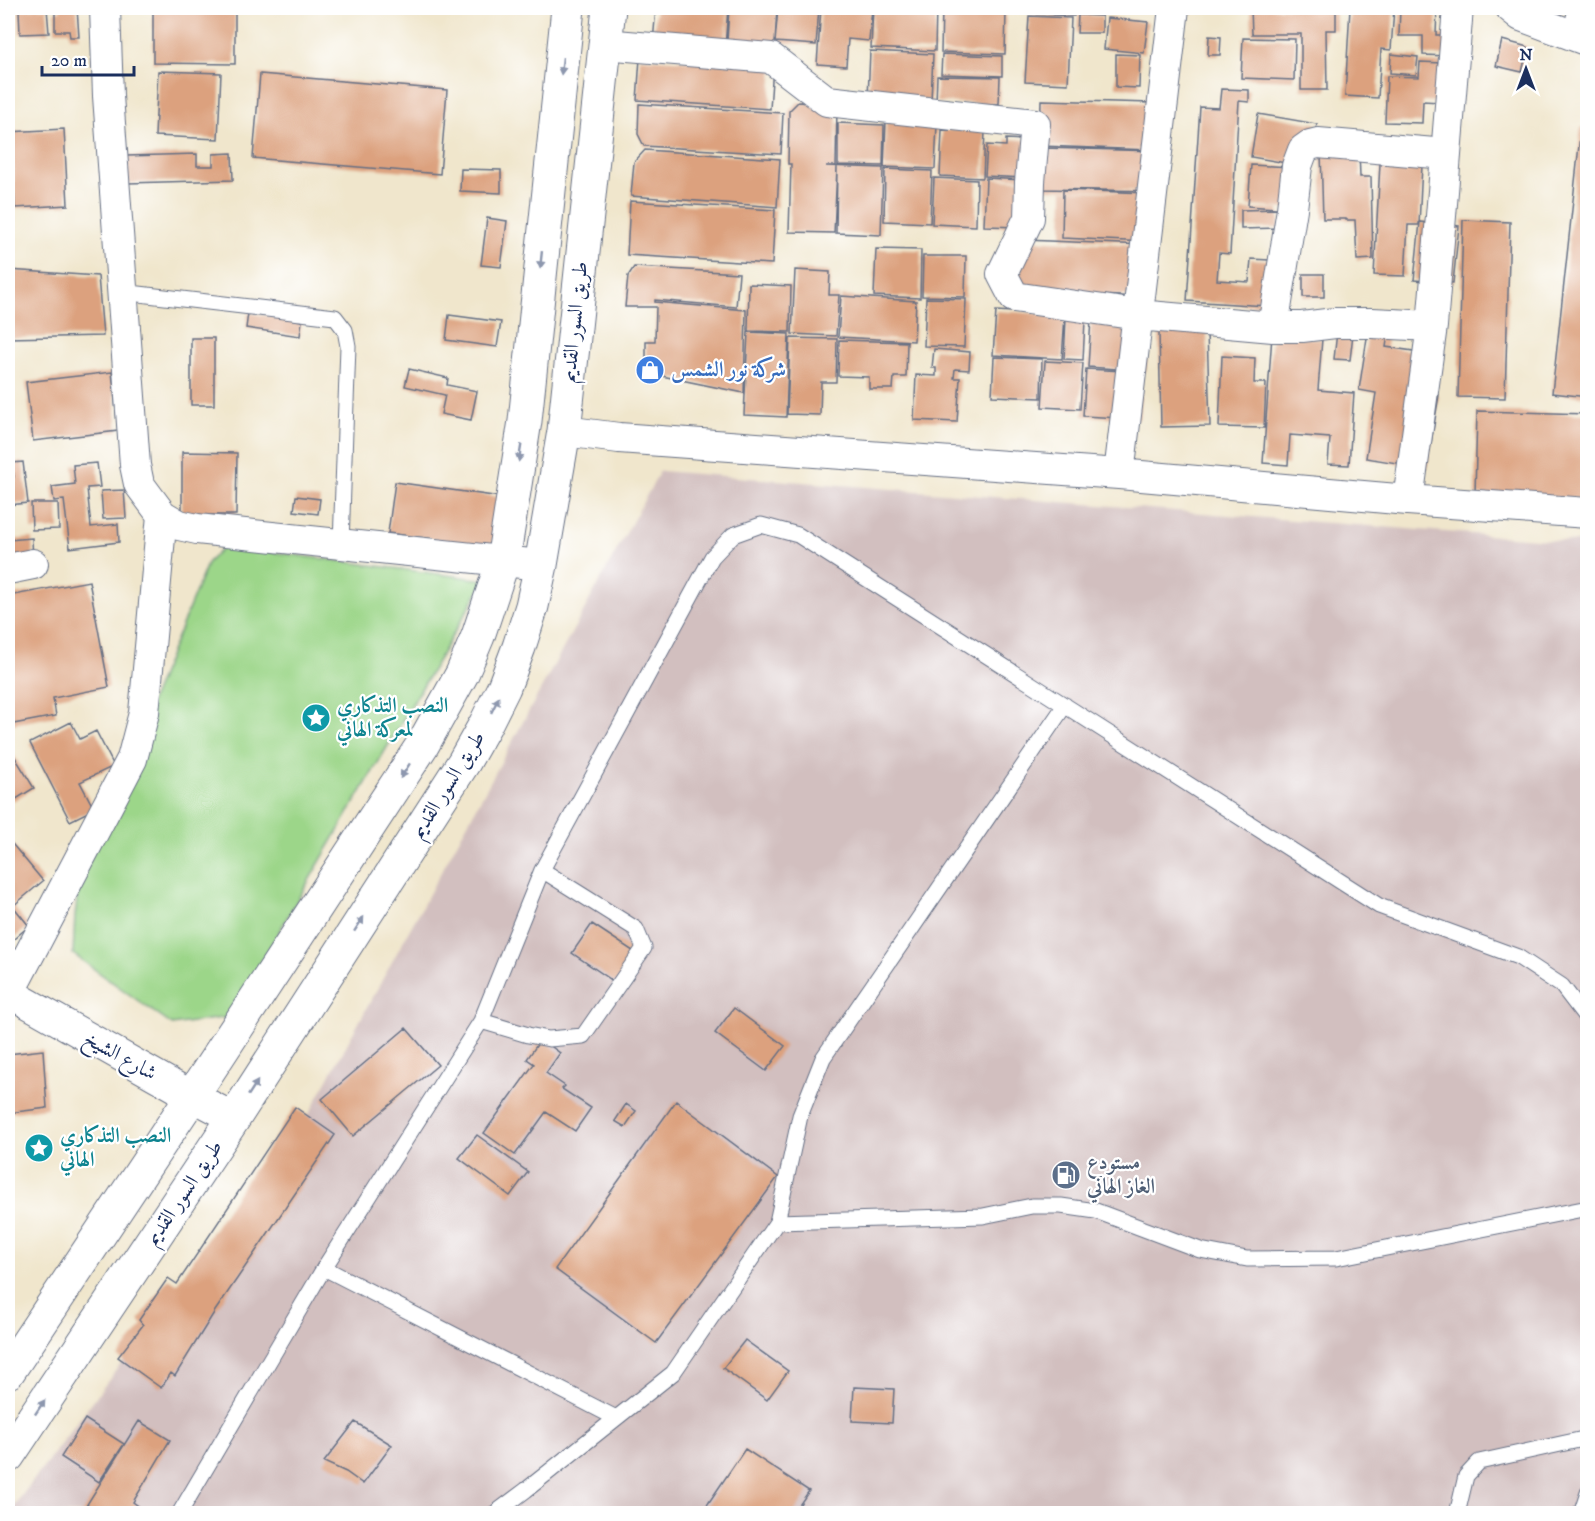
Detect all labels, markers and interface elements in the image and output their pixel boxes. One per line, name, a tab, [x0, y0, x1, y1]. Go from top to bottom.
scale bar	[42, 39, 134, 77]
north arrow	[1496, 39, 1556, 99]
text: N	[1519, 45, 1533, 65]
text: 20 m	[51, 50, 87, 72]
one-way arrow	[557, 56, 567, 75]
one-way arrow	[536, 250, 546, 269]
street label: طريق السور القديم	[556, 260, 598, 384]
shop icon: شركة نور الشمس	[634, 354, 666, 386]
place label: شركة نور الشمس	[671, 356, 786, 383]
one-way arrow	[515, 444, 524, 463]
place label: النصب التذكاري لمعركة الهاني	[336, 693, 448, 747]
one-way arrow	[490, 696, 499, 713]
place icon: النصب التذكاري لمعركة الهاني	[300, 702, 332, 734]
street label: طريق السور القديم	[405, 726, 495, 846]
one-way arrow	[400, 763, 411, 780]
one-way arrow	[354, 916, 365, 932]
street label: شارع الشيخ	[76, 1025, 161, 1091]
one-way arrow	[248, 1080, 259, 1096]
place label: النصب التذكاري الهاني	[59, 1123, 171, 1177]
place icon: النصب التذكاري الهاني	[23, 1132, 55, 1164]
street label: طريق السور القديم	[139, 1135, 232, 1253]
place label: مستودع الغاز الهاني	[1086, 1150, 1155, 1204]
fuel station icon: مستودع الغاز الهاني	[1050, 1159, 1082, 1191]
one-way arrow	[34, 1400, 46, 1416]

